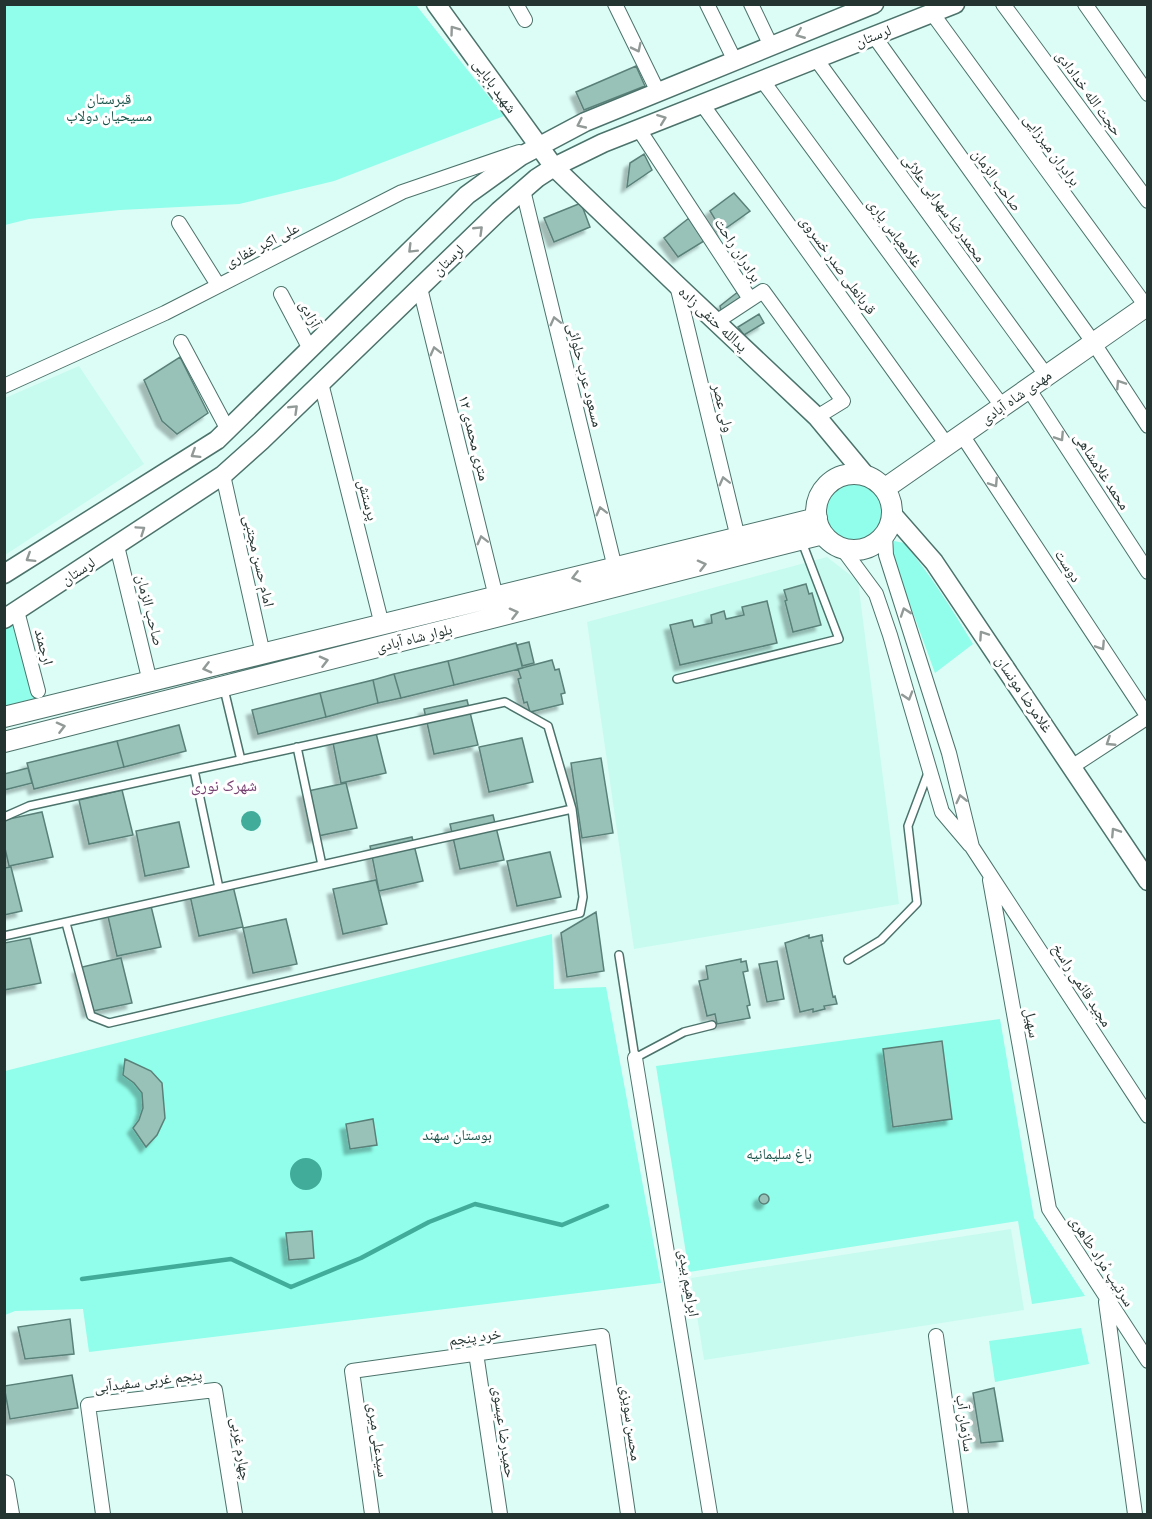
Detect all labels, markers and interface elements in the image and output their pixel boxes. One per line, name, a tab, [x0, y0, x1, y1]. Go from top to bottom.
street label: لرستان	[852, 21, 894, 52]
one-way arrow	[451, 26, 462, 37]
one-way arrow	[795, 27, 806, 39]
one-way arrow	[629, 42, 641, 53]
street label: حجت الله خدادادی	[1051, 47, 1126, 140]
street label: شهید بابایی	[468, 55, 521, 117]
park label: قبرستان مسیحیان دولاب	[66, 90, 152, 126]
street label: برادران میرزایی	[1019, 110, 1084, 190]
one-way arrow	[656, 114, 667, 126]
one-way arrow	[576, 117, 587, 129]
street label: صاحب الزمان	[967, 145, 1026, 215]
street label: محمدرضا سهرابی علائی	[898, 150, 989, 266]
street label: غلامعباس یاری	[863, 195, 926, 272]
street label: قربانعلی صدر خسروی	[795, 212, 880, 319]
street label: برادران راحت	[710, 215, 765, 286]
street label: علی اکبر غفاری	[222, 218, 303, 272]
one-way arrow	[472, 226, 483, 237]
one-way arrow	[409, 241, 420, 252]
street label: لرستان	[428, 241, 468, 280]
street label: یدالله حنفی زاده	[674, 282, 752, 357]
street label: آزادی	[294, 297, 325, 332]
one-way arrow	[550, 317, 563, 327]
street label: مسعود عرب حلوائی	[562, 321, 607, 429]
one-way arrow	[430, 346, 443, 356]
street label: مهدی شاه آبادی	[977, 366, 1056, 429]
one-way arrow	[1116, 380, 1128, 390]
street label: ولی عصر	[707, 381, 738, 434]
street label: ۱۲ متری محمدی	[454, 393, 493, 483]
one-way arrow	[287, 405, 297, 416]
street label: محمد غلامشاهی	[1069, 429, 1134, 514]
one-way arrow	[1053, 430, 1064, 441]
one-way arrow	[191, 447, 201, 459]
one-way arrow	[719, 476, 732, 486]
one-way arrow	[987, 477, 998, 488]
street label: پرستش	[353, 478, 382, 523]
one-way arrow	[596, 506, 609, 516]
street label: امام حسن مجتبی	[239, 513, 278, 609]
one-way arrow	[135, 526, 146, 537]
one-way arrow	[476, 535, 489, 545]
street label: دوست	[1051, 546, 1085, 586]
one-way arrow	[25, 551, 36, 562]
street label: لرستان	[58, 553, 99, 589]
one-way arrow	[697, 560, 707, 572]
one-way arrow	[571, 570, 581, 583]
street label: صاحب الزمان	[131, 572, 168, 648]
one-way arrow	[899, 607, 912, 618]
one-way arrow	[508, 608, 518, 621]
street label: بلوار شاه آبادی	[374, 620, 454, 657]
street label: ارجمند	[31, 627, 57, 667]
one-way arrow	[979, 631, 990, 642]
one-way arrow	[1094, 639, 1105, 650]
street label: غلامرضا مونسان	[991, 652, 1057, 737]
one-way arrow	[319, 655, 329, 668]
one-way arrow	[202, 660, 212, 673]
one-way arrow	[901, 690, 913, 701]
one-way arrow	[56, 722, 66, 735]
one-way arrow	[1106, 734, 1116, 746]
district label: شهرک نوری	[191, 776, 257, 796]
one-way arrow	[956, 794, 969, 804]
one-way arrow	[1112, 827, 1123, 838]
street label: مجید قائمی راسخ	[1047, 940, 1116, 1031]
street label: سهیل	[1020, 1007, 1043, 1040]
park label: بوستان سهند	[422, 1126, 492, 1145]
park label: باغ سلیمانیه	[746, 1145, 812, 1164]
street label: سرتیپ مُراد طاهری	[1065, 1212, 1138, 1311]
street label: ابراهیم بیدی	[674, 1248, 703, 1318]
street label: خرد پنجم	[448, 1324, 503, 1351]
street label: پنجم غربی سفیدآبی	[93, 1365, 203, 1398]
street label: محسن سویزی	[616, 1384, 645, 1462]
street label: حمیدرضا عیسوی	[488, 1385, 519, 1480]
street label: سازمان آب	[951, 1393, 978, 1453]
street label: سیدعلی میری	[363, 1402, 392, 1479]
street label: چهارم غربی	[226, 1416, 255, 1482]

